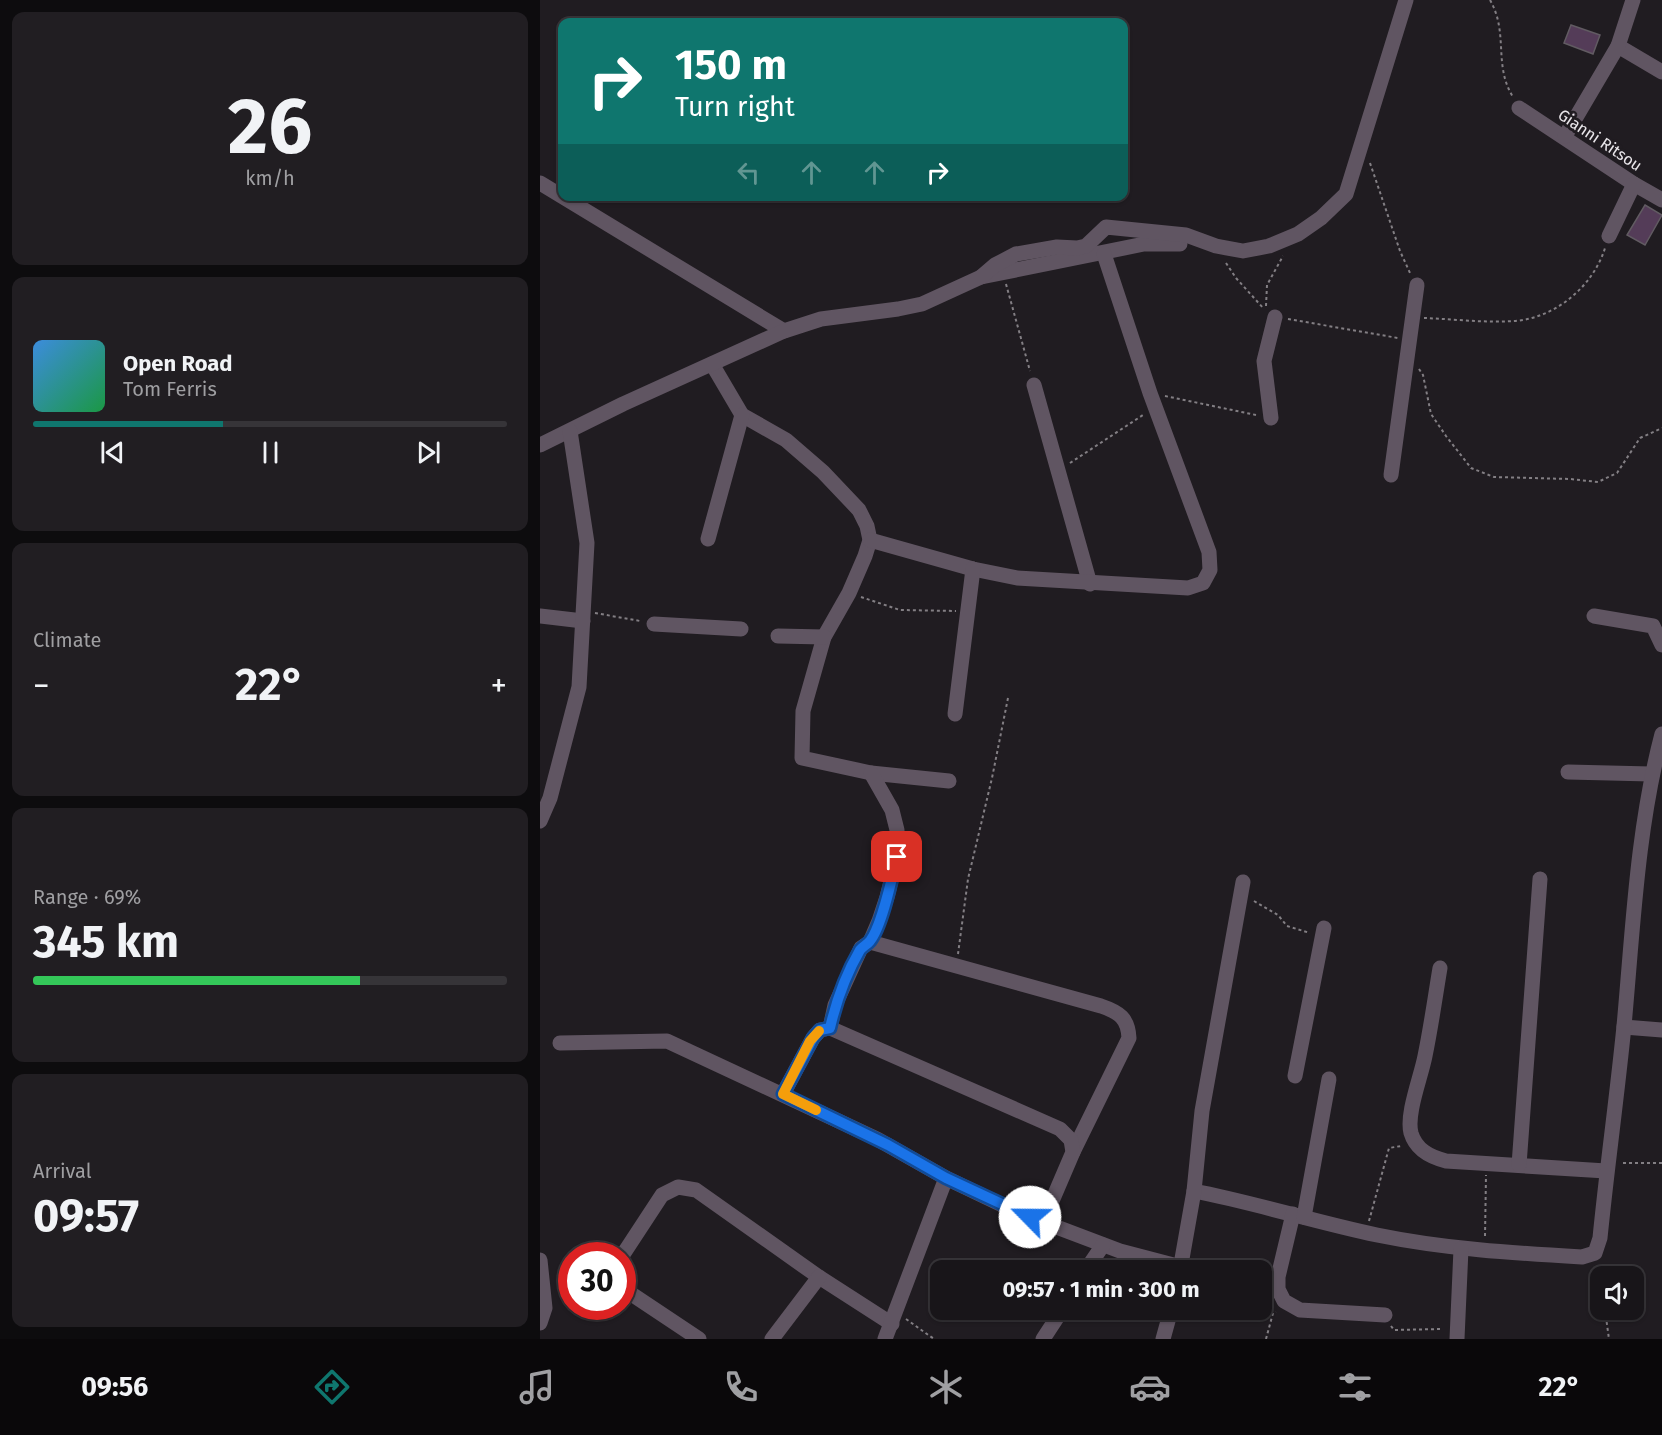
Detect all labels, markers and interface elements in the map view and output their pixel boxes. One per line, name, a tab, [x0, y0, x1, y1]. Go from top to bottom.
text: 150 m	[675, 40, 787, 90]
icon: right	[576, 42, 654, 120]
text: 26	[228, 80, 312, 174]
text: Turn right	[675, 91, 795, 123]
street label: Gianni Ritsou	[1555, 105, 1645, 175]
icon: left	[732, 156, 765, 189]
icon: ahead	[795, 156, 828, 189]
icon: ahead	[858, 156, 891, 189]
icon: right	[921, 156, 954, 189]
text: km/h	[245, 166, 295, 190]
text: Open Road	[123, 350, 233, 377]
text: Tom Ferris	[123, 377, 217, 401]
icon: previous	[96, 436, 129, 469]
icon: pause	[254, 436, 287, 469]
icon: next	[412, 436, 445, 469]
text: Climate	[33, 628, 101, 652]
text: 22°	[235, 658, 305, 712]
text: −	[33, 666, 50, 706]
text: +	[491, 666, 507, 706]
pin	[871, 831, 922, 882]
icon: arrive	[880, 840, 913, 873]
text: Range · 69%	[33, 885, 141, 909]
text: 345 km	[33, 915, 179, 969]
text: Arrival	[33, 1159, 92, 1183]
position arrow	[998, 1185, 1062, 1249]
text: 09:57	[33, 1189, 139, 1243]
speed limit sign: 30	[558, 1242, 636, 1320]
map controls	[1590, 1266, 1644, 1320]
button: sound	[1590, 1266, 1644, 1320]
text: 09:57 · 1 min · 300 m	[1002, 1276, 1200, 1303]
icon: directions	[311, 1366, 353, 1408]
icon: music	[516, 1366, 558, 1408]
icon: phone	[720, 1366, 762, 1408]
icon: climate	[925, 1366, 967, 1408]
icon: car	[1129, 1366, 1171, 1408]
icon: filters	[1334, 1366, 1376, 1408]
text: 09:56	[81, 1371, 148, 1403]
text: 22°	[1539, 1371, 1581, 1403]

